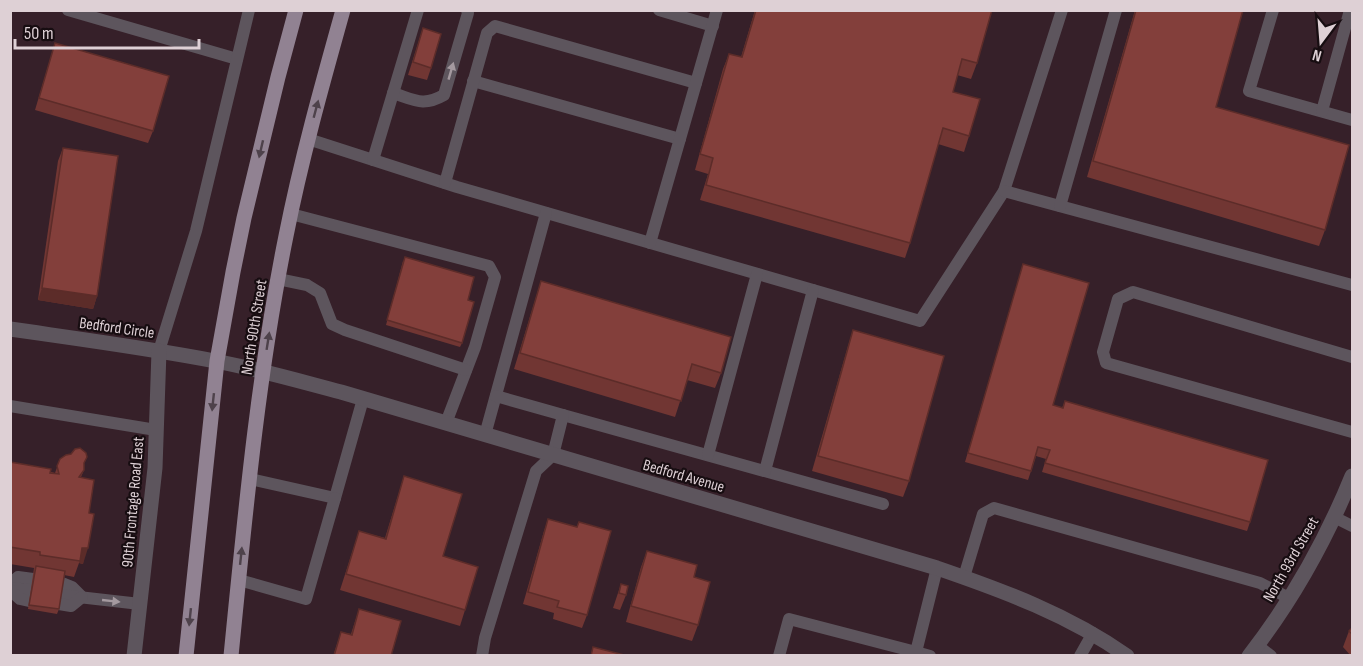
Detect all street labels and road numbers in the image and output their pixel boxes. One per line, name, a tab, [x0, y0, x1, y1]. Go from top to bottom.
street label: North 90th Street	[238, 278, 271, 376]
street label: Bedford Circle	[78, 314, 156, 343]
street label: 90th Frontage Road East	[118, 436, 149, 568]
street label: Bedford Avenue	[641, 456, 726, 497]
street label: North 93rd Street	[1259, 514, 1323, 606]

